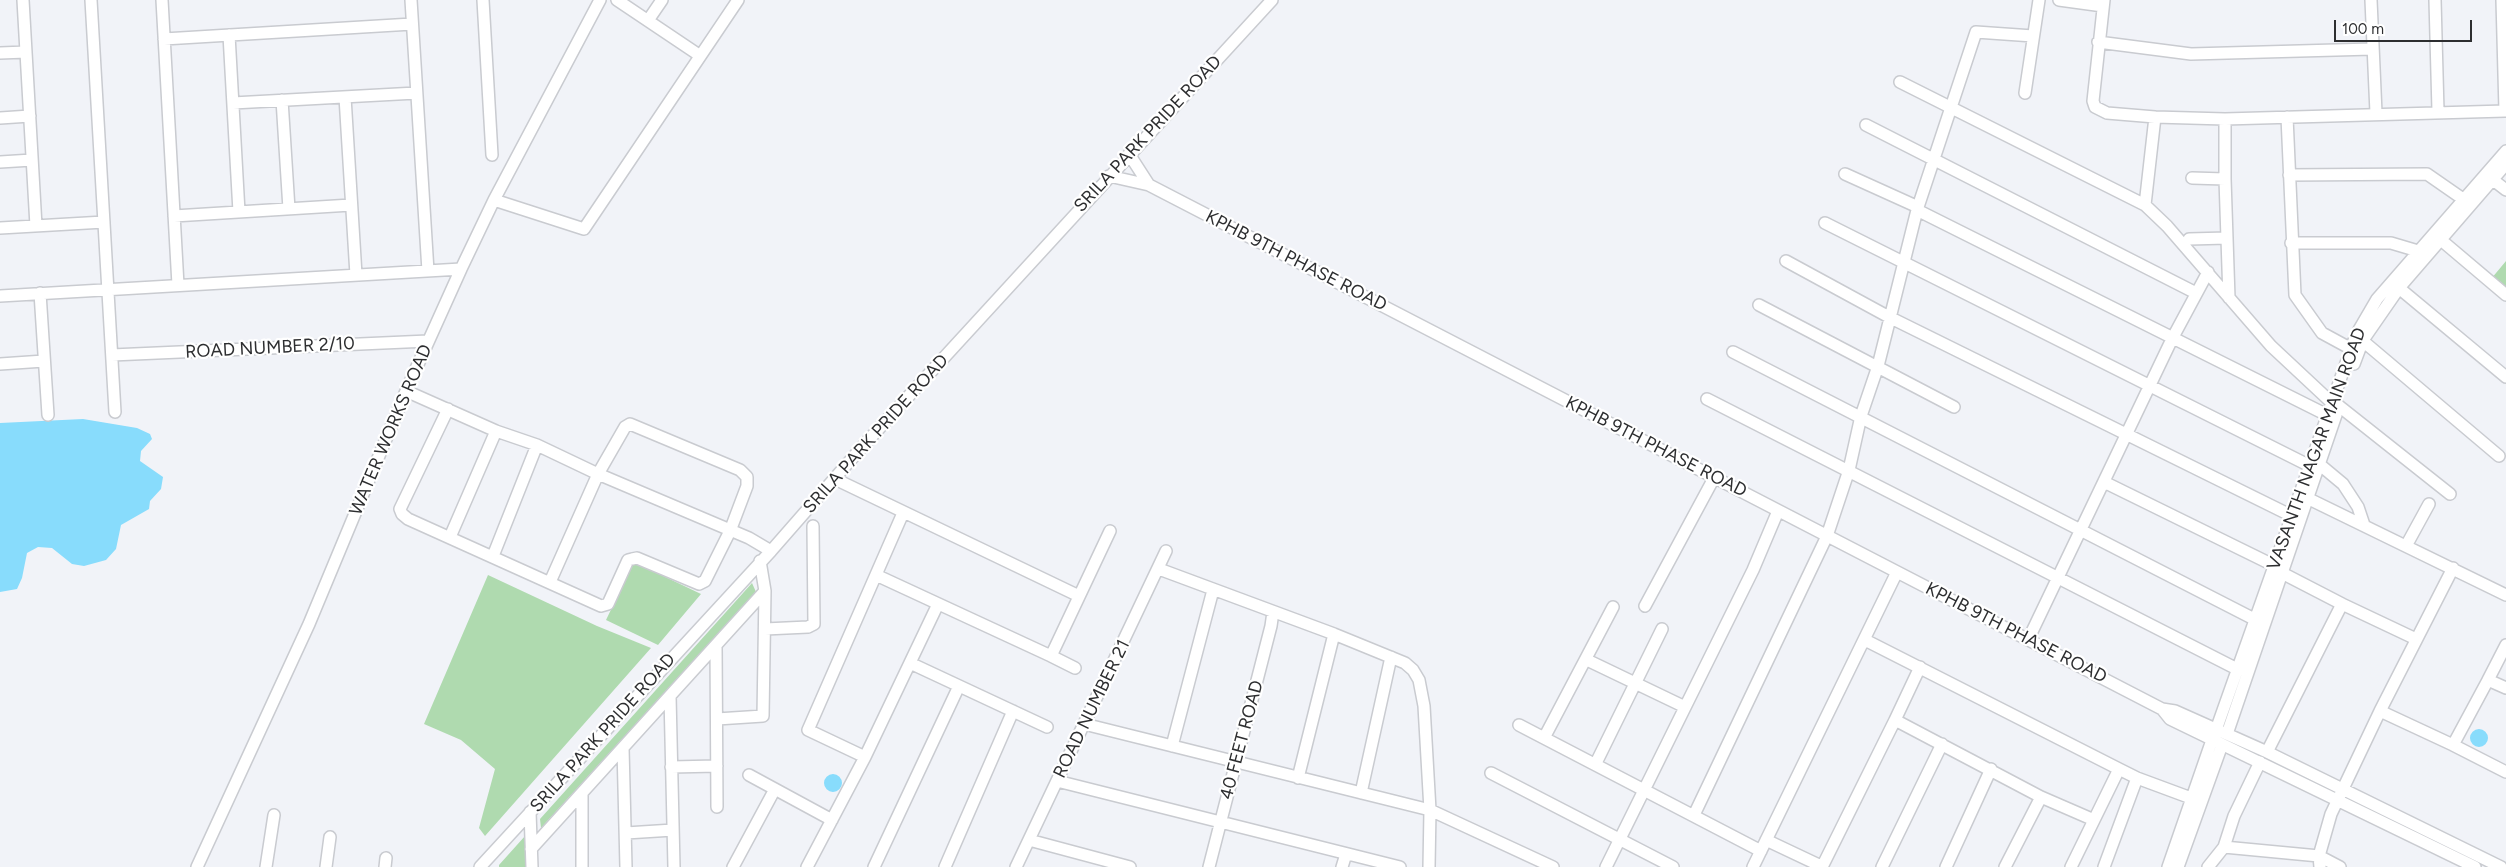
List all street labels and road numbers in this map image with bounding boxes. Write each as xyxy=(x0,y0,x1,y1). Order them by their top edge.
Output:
street label: SRILA PARK PRIDE ROAD xyxy=(1070,51,1226,217)
street label: KPHB 9TH PHASE ROAD xyxy=(1202,206,1390,316)
street label: VASANTH NAGAR MAIN ROAD xyxy=(2263,325,2371,573)
street label: ROAD NUMBER 2/10 xyxy=(185,333,355,363)
street label: WATER WORKS ROAD xyxy=(345,341,437,519)
street label: SRILA PARK PRIDE ROAD xyxy=(799,350,953,518)
street label: KPHB 9TH PHASE ROAD xyxy=(1562,392,1750,502)
street label: KPHB 9TH PHASE ROAD xyxy=(1922,578,2110,688)
street label: ROAD NUMBER 21 xyxy=(1049,636,1135,782)
street label: SRILA PARK PRIDE ROAD xyxy=(526,649,680,817)
street label: 40 FEET ROAD xyxy=(1216,678,1268,802)

